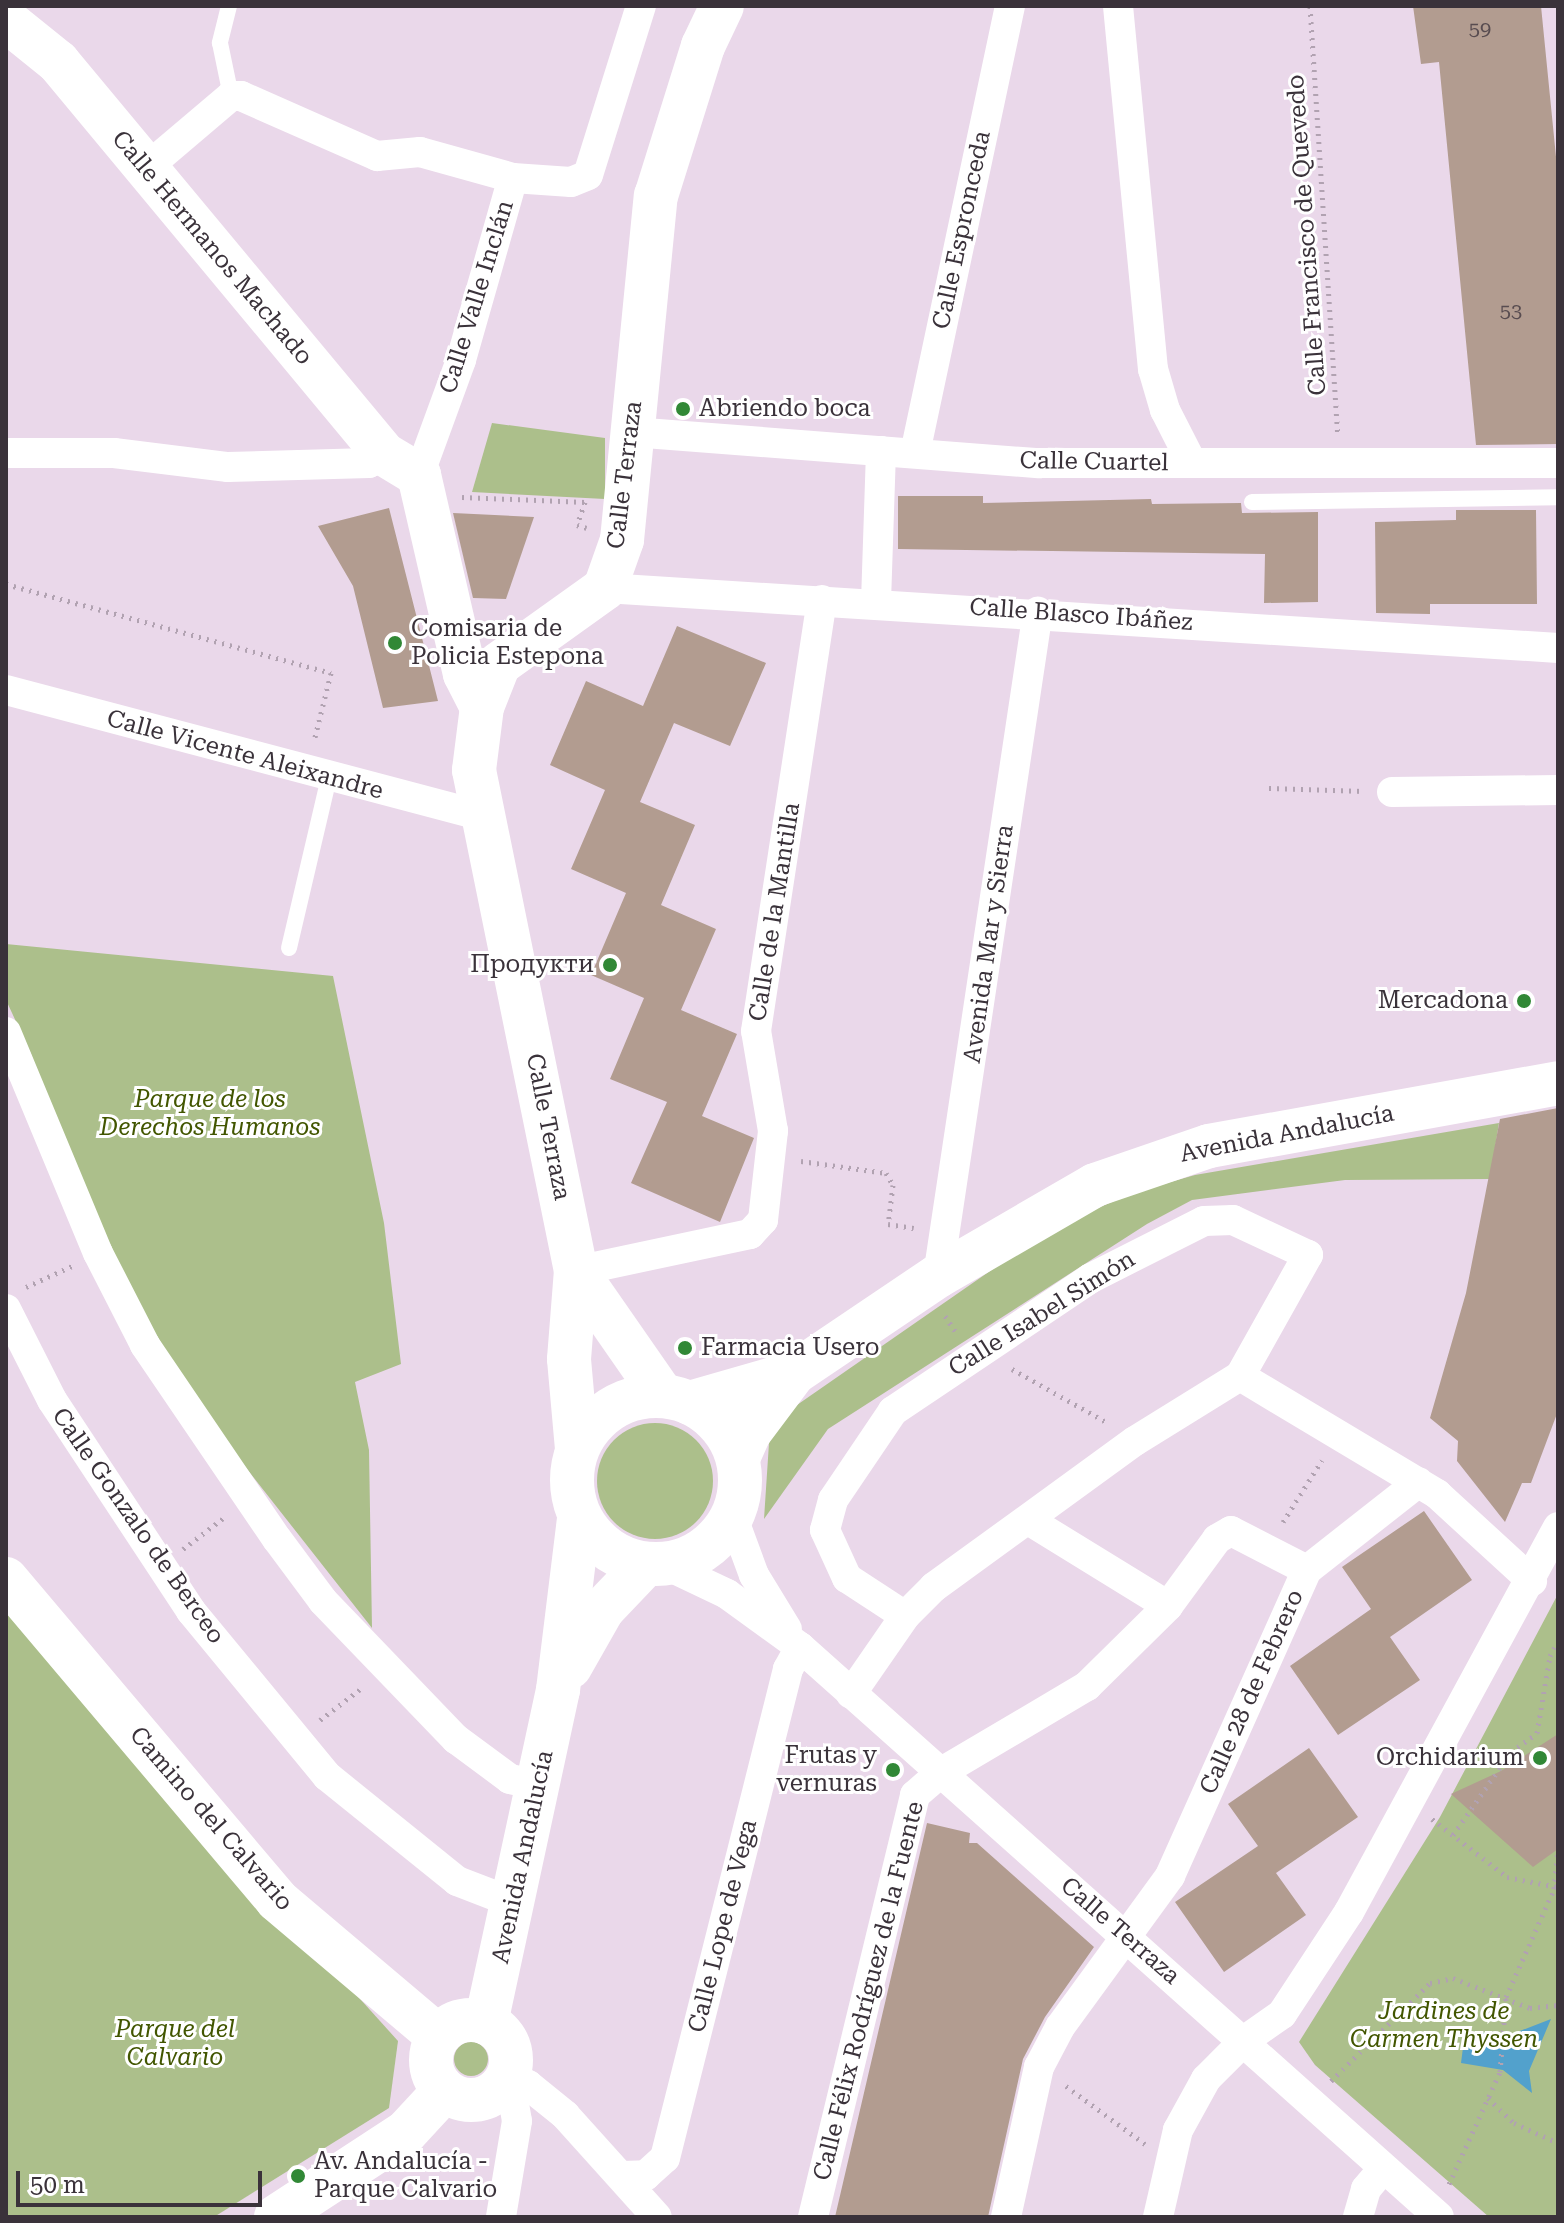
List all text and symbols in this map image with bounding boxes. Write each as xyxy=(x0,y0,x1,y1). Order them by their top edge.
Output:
house number: 59 xyxy=(1469,16,1491,40)
street label: Calle Francisco de Quevedo xyxy=(1281,74,1333,396)
street label: Calle Hermanos Machado xyxy=(106,125,318,371)
street label: Calle Espronceda xyxy=(927,128,997,332)
street label: Calle Valle Inclán xyxy=(434,197,520,397)
house number: 53 xyxy=(1500,298,1522,322)
place label: Abriendo boca xyxy=(699,395,871,423)
street label: Calle Terraza xyxy=(602,399,648,551)
marker: Abriendo boca xyxy=(674,400,692,418)
street label: Calle Cuartel xyxy=(1019,446,1169,478)
street label: Calle Blasco Ibáñez xyxy=(969,593,1193,637)
place label: Comisaria de Policia Estepona xyxy=(411,615,604,671)
marker: Comisaria de Policia Estepona xyxy=(386,634,404,652)
street label: Calle Vicente Aleixandre xyxy=(104,704,386,806)
street label: Calle de la Mantilla xyxy=(743,801,807,1023)
street label: Avenida Mar y Sierra xyxy=(958,823,1020,1065)
place label: Продукти xyxy=(470,951,594,979)
marker: Продукти xyxy=(601,956,619,974)
place label: Mercadona xyxy=(1378,987,1508,1015)
marker: Mercadona xyxy=(1515,992,1533,1010)
street label: Calle Terraza xyxy=(520,1051,576,1203)
park label: Parque de los Derechos Humanos xyxy=(100,1086,320,1142)
street label: Avenida Andalucía xyxy=(1178,1099,1396,1169)
street label: Calle Isabel Simón xyxy=(944,1245,1140,1383)
place label: Farmacia Usero xyxy=(701,1334,880,1362)
marker: Farmacia Usero xyxy=(676,1339,694,1357)
street label: Calle Gonzalo de Berceo xyxy=(46,1403,230,1649)
street label: Calle 28 de Febrero xyxy=(1194,1585,1310,1799)
street label: Camino del Calvario xyxy=(123,1721,299,1917)
place label: Frutas y vernuras xyxy=(776,1742,877,1798)
place label: Orchidarium xyxy=(1376,1744,1524,1772)
street label: Avenida Andalucía xyxy=(486,1748,560,1966)
marker: Orchidarium xyxy=(1531,1749,1549,1767)
marker: Frutas y vernuras xyxy=(884,1761,902,1779)
street label: Calle Félix Rodríguez de la Fuente xyxy=(808,1798,930,2184)
street label: Calle Lope de Vega xyxy=(683,1817,763,2035)
street label: Calle Terraza xyxy=(1054,1871,1186,1991)
park label: Jardines de Carmen Thyssen xyxy=(1350,1998,1538,2054)
park label: Parque del Calvario xyxy=(115,2016,235,2072)
place label: Av. Andalucía - Parque Calvario xyxy=(314,2148,497,2204)
scale bar xyxy=(20,2155,266,2205)
marker: Av. Andalucía - Parque Calvario xyxy=(289,2167,307,2185)
text: 50 m xyxy=(30,2171,85,2199)

